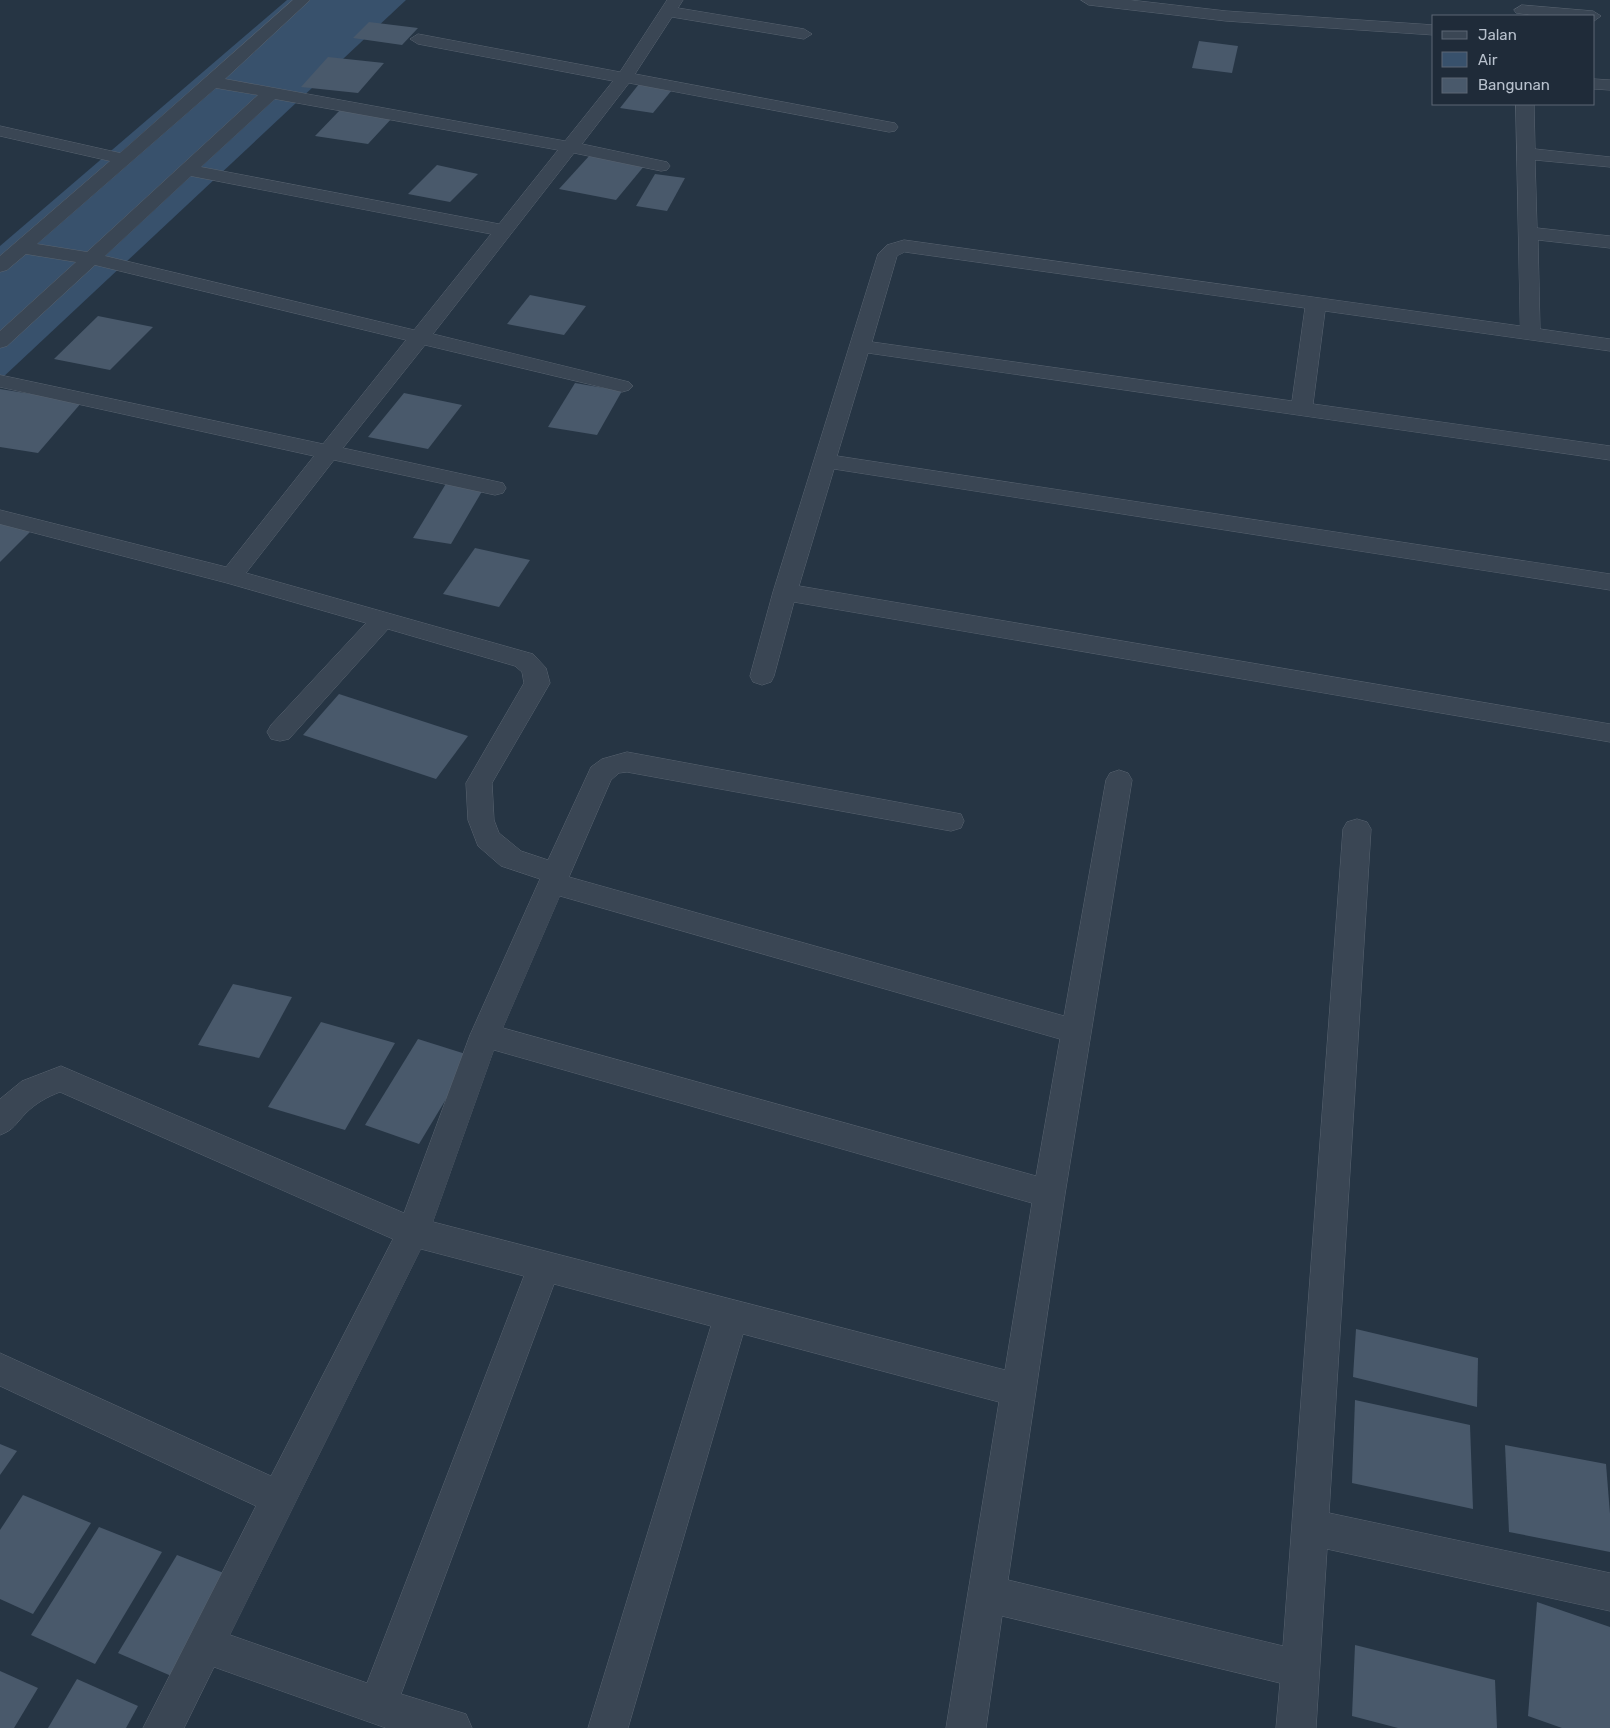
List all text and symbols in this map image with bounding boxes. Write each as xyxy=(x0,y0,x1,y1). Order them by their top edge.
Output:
legend xyxy=(1432,15,1595,105)
text: Jalan xyxy=(1478,26,1517,44)
text: Air xyxy=(1478,51,1498,69)
text: Bangunan xyxy=(1478,76,1550,94)

